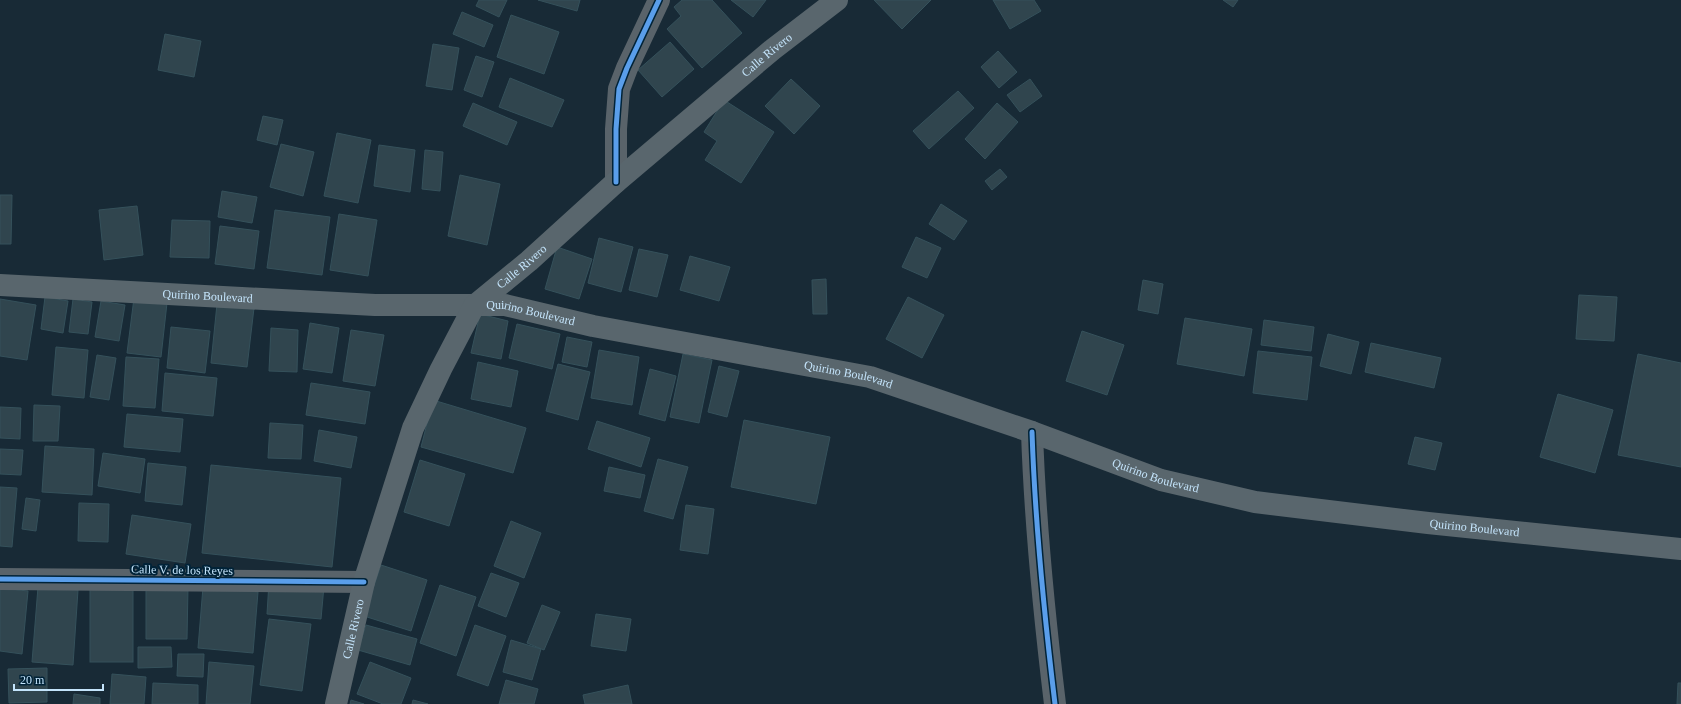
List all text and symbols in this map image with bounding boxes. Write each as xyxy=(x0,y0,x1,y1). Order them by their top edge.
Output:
street label: Calle Rivero xyxy=(739,30,795,80)
street label: Calle Rivero xyxy=(494,242,549,292)
street label: Quirino Boulevard xyxy=(162,287,253,305)
street label: Quirino Boulevard xyxy=(486,298,576,328)
street label: Quirino Boulevard xyxy=(803,358,895,391)
street label: Quirino Boulevard xyxy=(1110,455,1200,496)
street label: Quirino Boulevard xyxy=(1429,516,1520,539)
street label: Calle V. de los Reyes xyxy=(131,562,233,578)
street label: Calle Rivero xyxy=(340,598,367,660)
scale bar xyxy=(14,666,103,692)
text: 20 m xyxy=(20,673,45,687)

